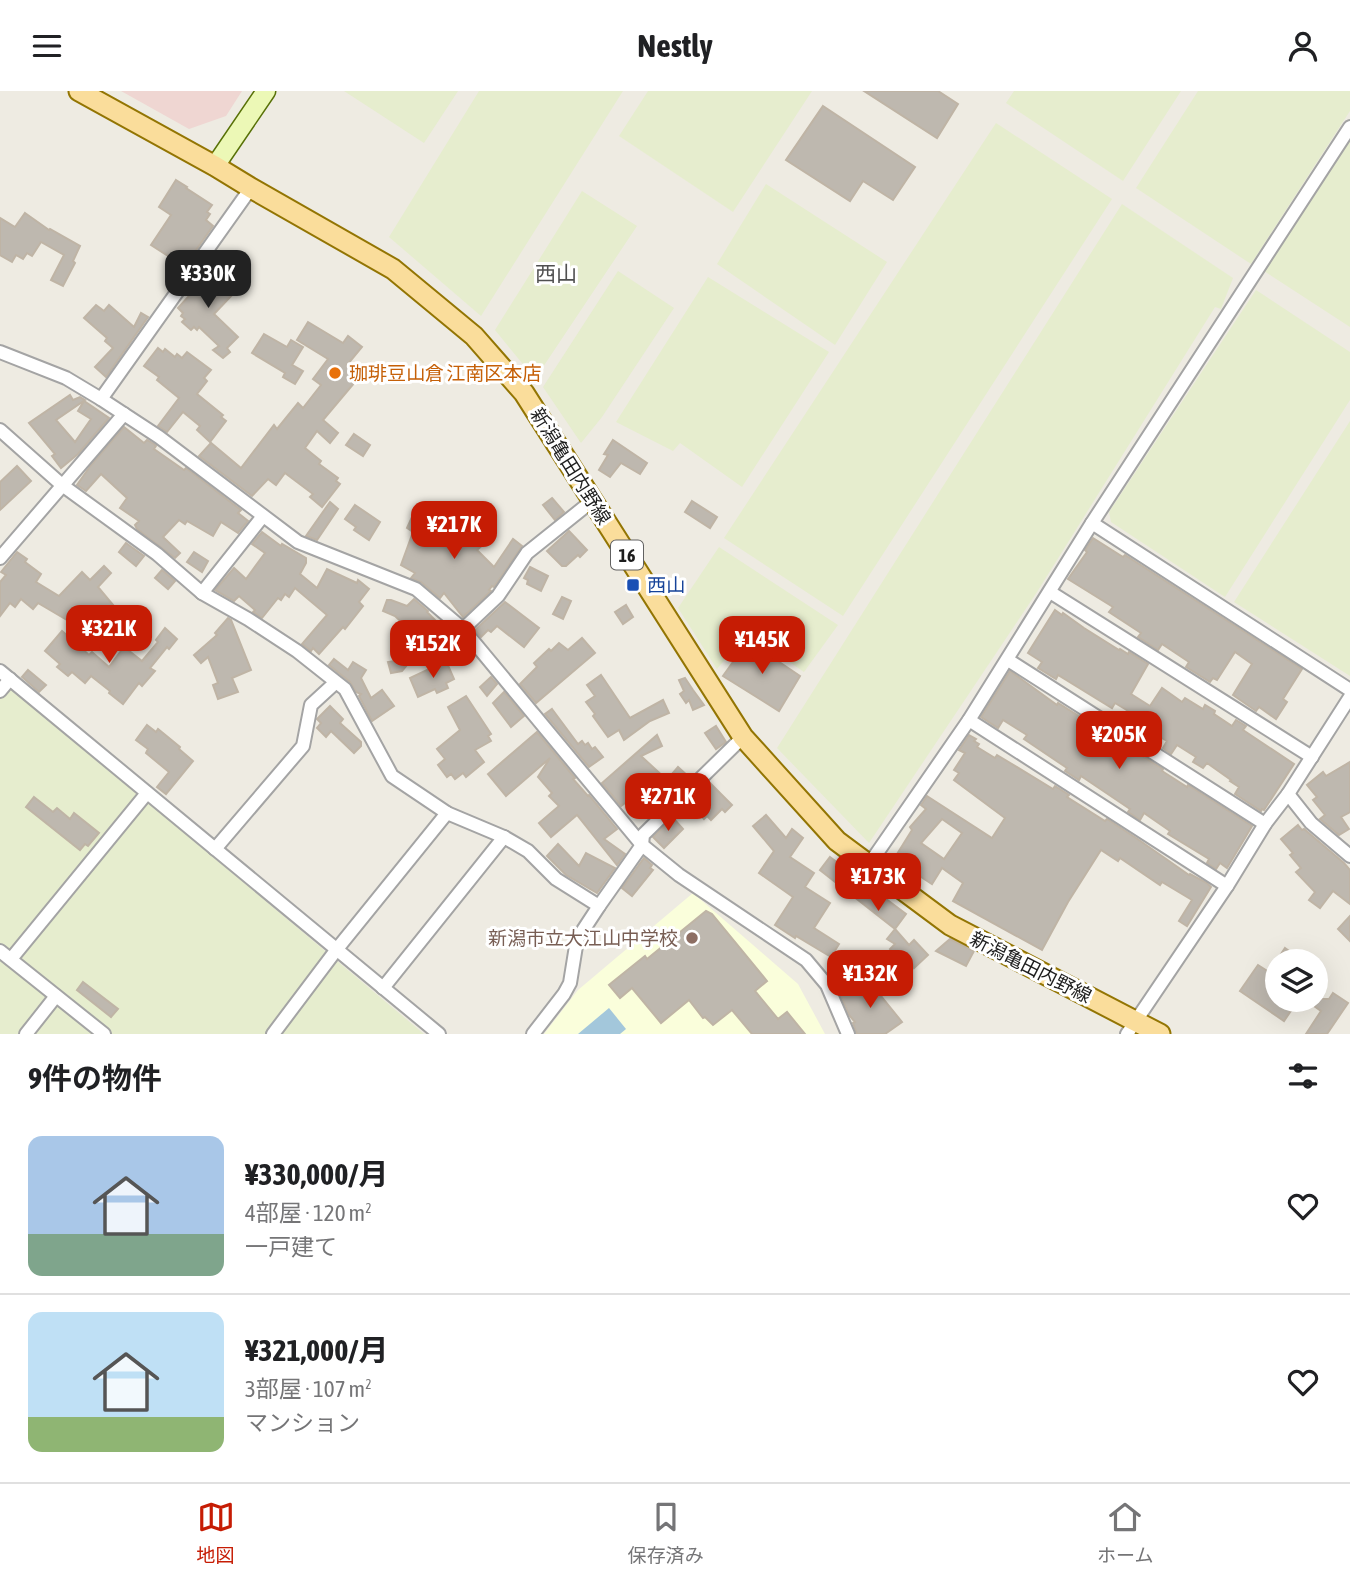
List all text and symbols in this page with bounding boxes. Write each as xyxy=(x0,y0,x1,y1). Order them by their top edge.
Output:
icon: menu xyxy=(28,27,66,65)
text: Nestly xyxy=(637,27,713,64)
icon: person xyxy=(1284,27,1322,65)
pin: ¥330K xyxy=(159,251,257,310)
text: ¥330K xyxy=(181,260,235,286)
district label: 西山 xyxy=(535,261,577,285)
place label: 珈琲豆山倉 江南区本店 xyxy=(349,362,542,384)
marker: 珈琲豆山倉 江南区本店 xyxy=(327,365,343,381)
street label: 新潟亀田内野線 xyxy=(526,404,616,528)
pin: ¥217K xyxy=(405,501,503,561)
text: ¥217K xyxy=(427,511,481,537)
road number: 16 xyxy=(611,541,643,569)
place label: 西山 xyxy=(647,574,685,596)
marker: 西山 xyxy=(625,577,641,593)
pin: ¥321K xyxy=(60,605,158,665)
text: ¥321K xyxy=(82,615,136,641)
pin: ¥145K xyxy=(713,617,811,676)
pin: ¥152K xyxy=(384,621,482,680)
text: ¥145K xyxy=(735,626,789,652)
text: ¥152K xyxy=(406,630,460,656)
pin: ¥205K xyxy=(1070,711,1168,771)
text: ¥205K xyxy=(1092,721,1146,747)
pin: ¥271K xyxy=(619,773,717,833)
text: ¥271K xyxy=(641,783,695,809)
pin: ¥173K xyxy=(829,853,927,913)
text: ¥173K xyxy=(851,863,905,889)
place label: 新潟市立大江山中学校 xyxy=(488,927,678,949)
street label: 新潟亀田内野線 xyxy=(967,927,1095,1007)
marker: 新潟市立大江山中学校 xyxy=(684,930,700,946)
map controls xyxy=(1265,949,1328,1012)
button: layers xyxy=(1265,949,1328,1012)
pin: ¥132K xyxy=(821,951,919,1010)
text: ¥132K xyxy=(843,960,897,986)
icon: filters xyxy=(1284,1057,1322,1095)
text: 9件の物件 xyxy=(28,1061,162,1095)
text: ¥330,000/月 xyxy=(245,1157,388,1191)
icon: home xyxy=(84,1164,168,1248)
icon: heart xyxy=(1284,1187,1322,1225)
text: 4部屋 · 120 m² xyxy=(245,1200,372,1226)
text: 一戸建て xyxy=(245,1234,337,1260)
text: ¥321,000/月 xyxy=(245,1333,388,1367)
icon: home xyxy=(84,1340,168,1424)
icon: heart xyxy=(1284,1363,1322,1401)
text: 3部屋 · 107 m² xyxy=(245,1376,372,1402)
text: マンション xyxy=(245,1410,360,1436)
tab: 地図 xyxy=(197,1498,235,1567)
tab: 保存済み xyxy=(628,1498,704,1567)
tab: ホーム xyxy=(1097,1498,1153,1567)

